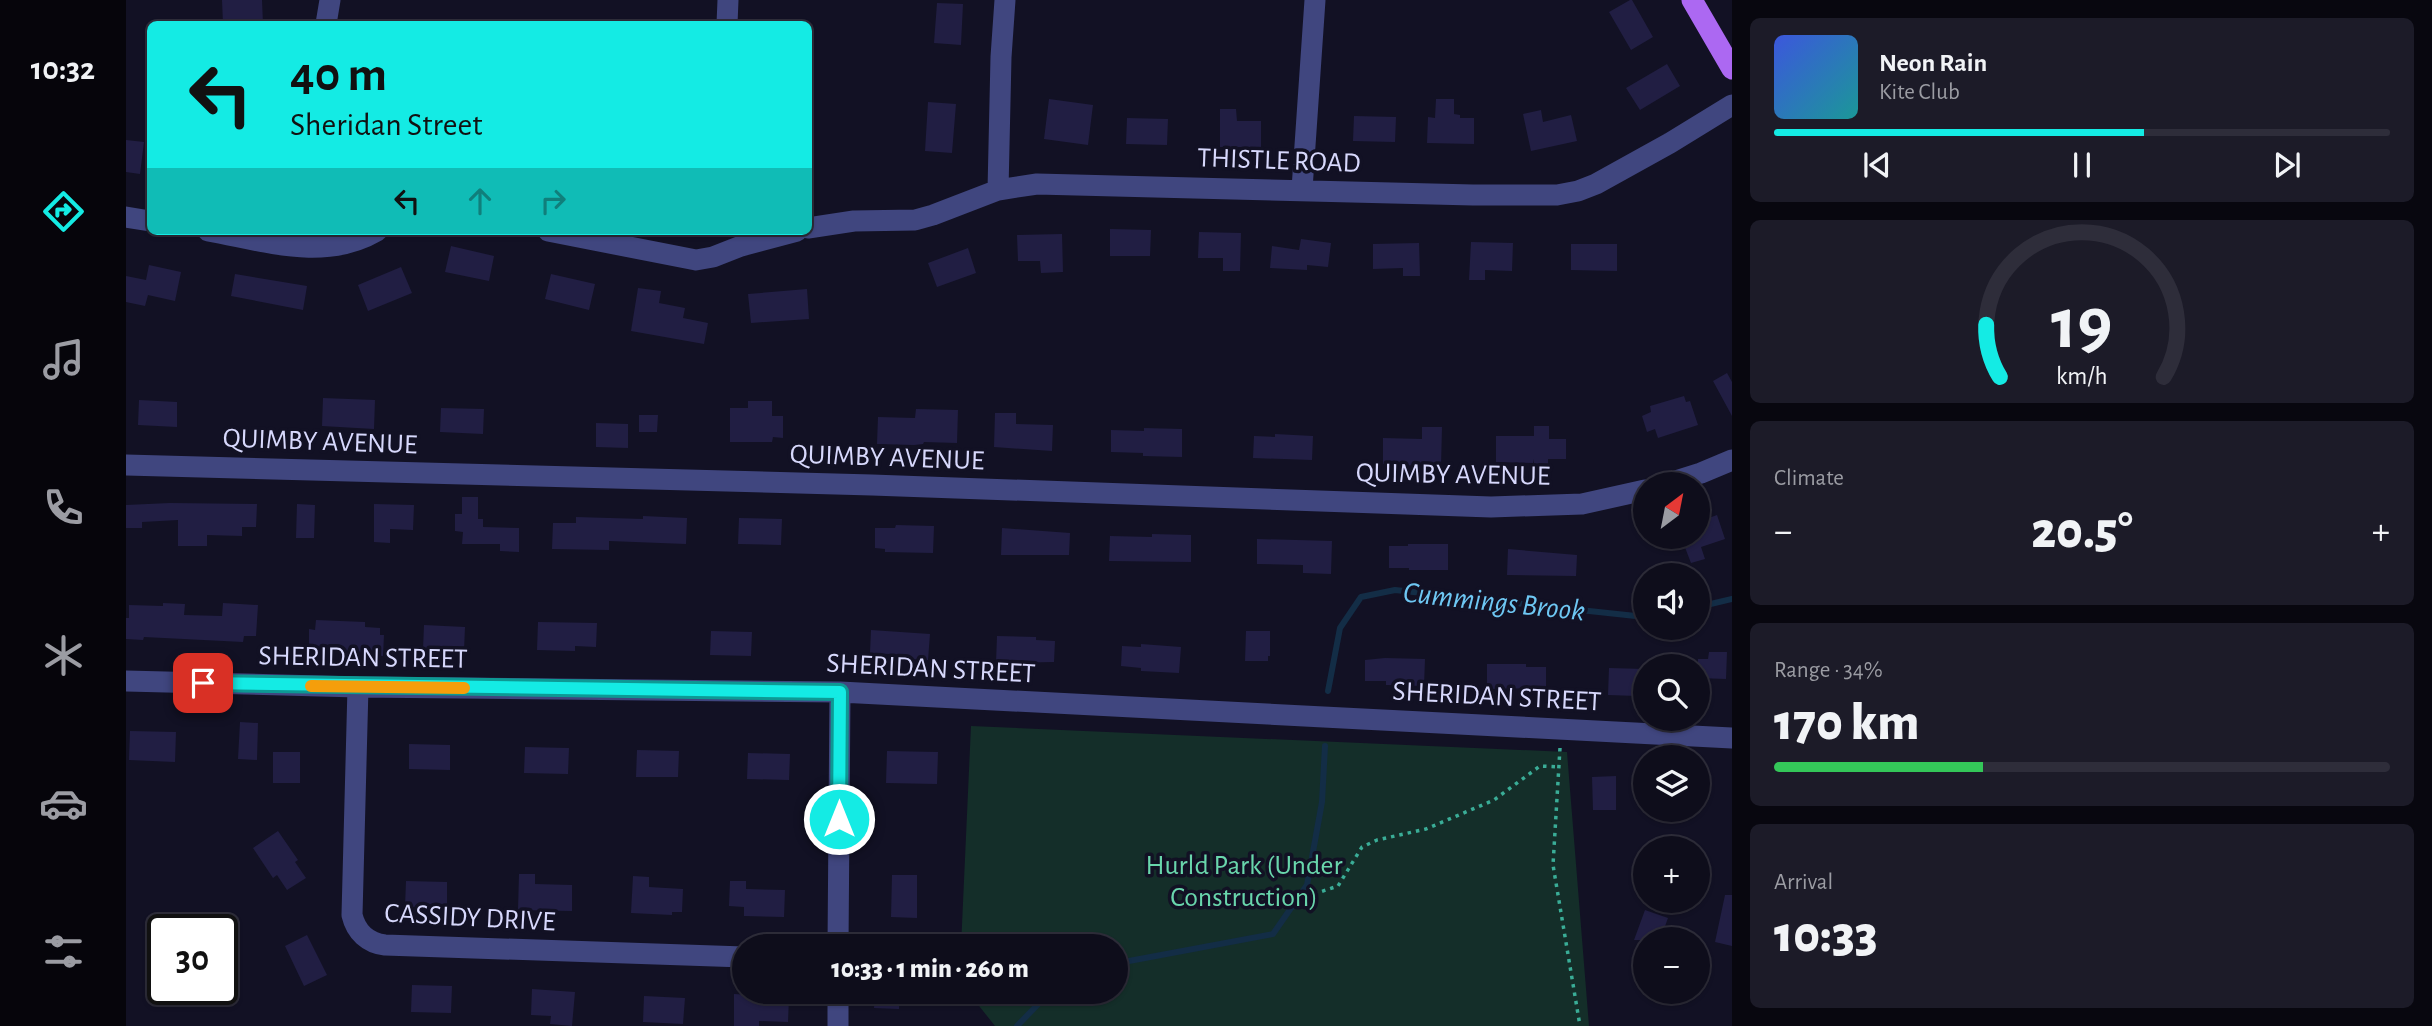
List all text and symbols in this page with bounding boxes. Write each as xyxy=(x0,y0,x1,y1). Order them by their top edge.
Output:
icon: left xyxy=(175,49,266,140)
text: Neon Rain xyxy=(1879,50,1987,76)
text: 40 m xyxy=(290,51,387,100)
text: 10:32 xyxy=(31,53,95,85)
text: Kite Club xyxy=(1879,81,1960,104)
text: Sheridan Street xyxy=(290,109,482,141)
street label: THISTLE ROAD xyxy=(1197,144,1361,178)
icon: previous xyxy=(1858,146,1896,184)
icon: pause xyxy=(2063,146,2101,184)
icon: next xyxy=(2268,146,2306,184)
icon: left xyxy=(388,182,426,220)
icon: ahead xyxy=(461,182,499,220)
icon: right xyxy=(534,182,572,220)
icon: directions xyxy=(39,187,88,236)
text: 19 xyxy=(2051,290,2113,363)
icon: music xyxy=(39,335,88,384)
text: km/h xyxy=(2056,364,2108,389)
street label: QUIMBY AVENUE xyxy=(222,425,418,459)
street label: QUIMBY AVENUE xyxy=(789,441,985,475)
street label: QUIMBY AVENUE xyxy=(1356,459,1550,491)
text: Climate xyxy=(1774,467,1844,490)
north arrow xyxy=(1633,472,1710,550)
map controls xyxy=(1633,472,1710,1004)
icon: phone xyxy=(39,483,88,532)
text: 20.5° xyxy=(2031,505,2133,557)
text: − xyxy=(1774,513,1792,551)
text: + xyxy=(2372,513,2390,551)
button: sound xyxy=(1633,563,1710,640)
water label: Cummings Brook xyxy=(1402,578,1587,626)
icon: climate xyxy=(39,631,88,680)
street label: SHERIDAN STREET xyxy=(258,642,468,674)
street label: SHERIDAN STREET xyxy=(826,650,1037,688)
pin xyxy=(173,653,233,713)
button: search xyxy=(1633,654,1710,731)
text: Range · 34% xyxy=(1774,659,1883,682)
icon: arrive xyxy=(184,664,222,702)
street label: SHERIDAN STREET xyxy=(1392,678,1603,716)
text: 170 km xyxy=(1774,697,1919,749)
button: layers xyxy=(1633,745,1710,822)
icon: car xyxy=(39,779,88,828)
position arrow xyxy=(802,782,876,856)
button: + xyxy=(1633,836,1710,913)
park label: Hurld Park (Under Construction) xyxy=(1146,852,1342,912)
text: Arrival xyxy=(1774,871,1833,894)
street label: CASSIDY DRIVE xyxy=(384,900,556,936)
text: 10:33 xyxy=(1774,909,1878,961)
speed limit sign: 30 xyxy=(147,914,238,1005)
icon: filters xyxy=(39,927,88,976)
button: − xyxy=(1633,927,1710,1004)
text: 10:33 · 1 min · 260 m xyxy=(831,956,1029,982)

